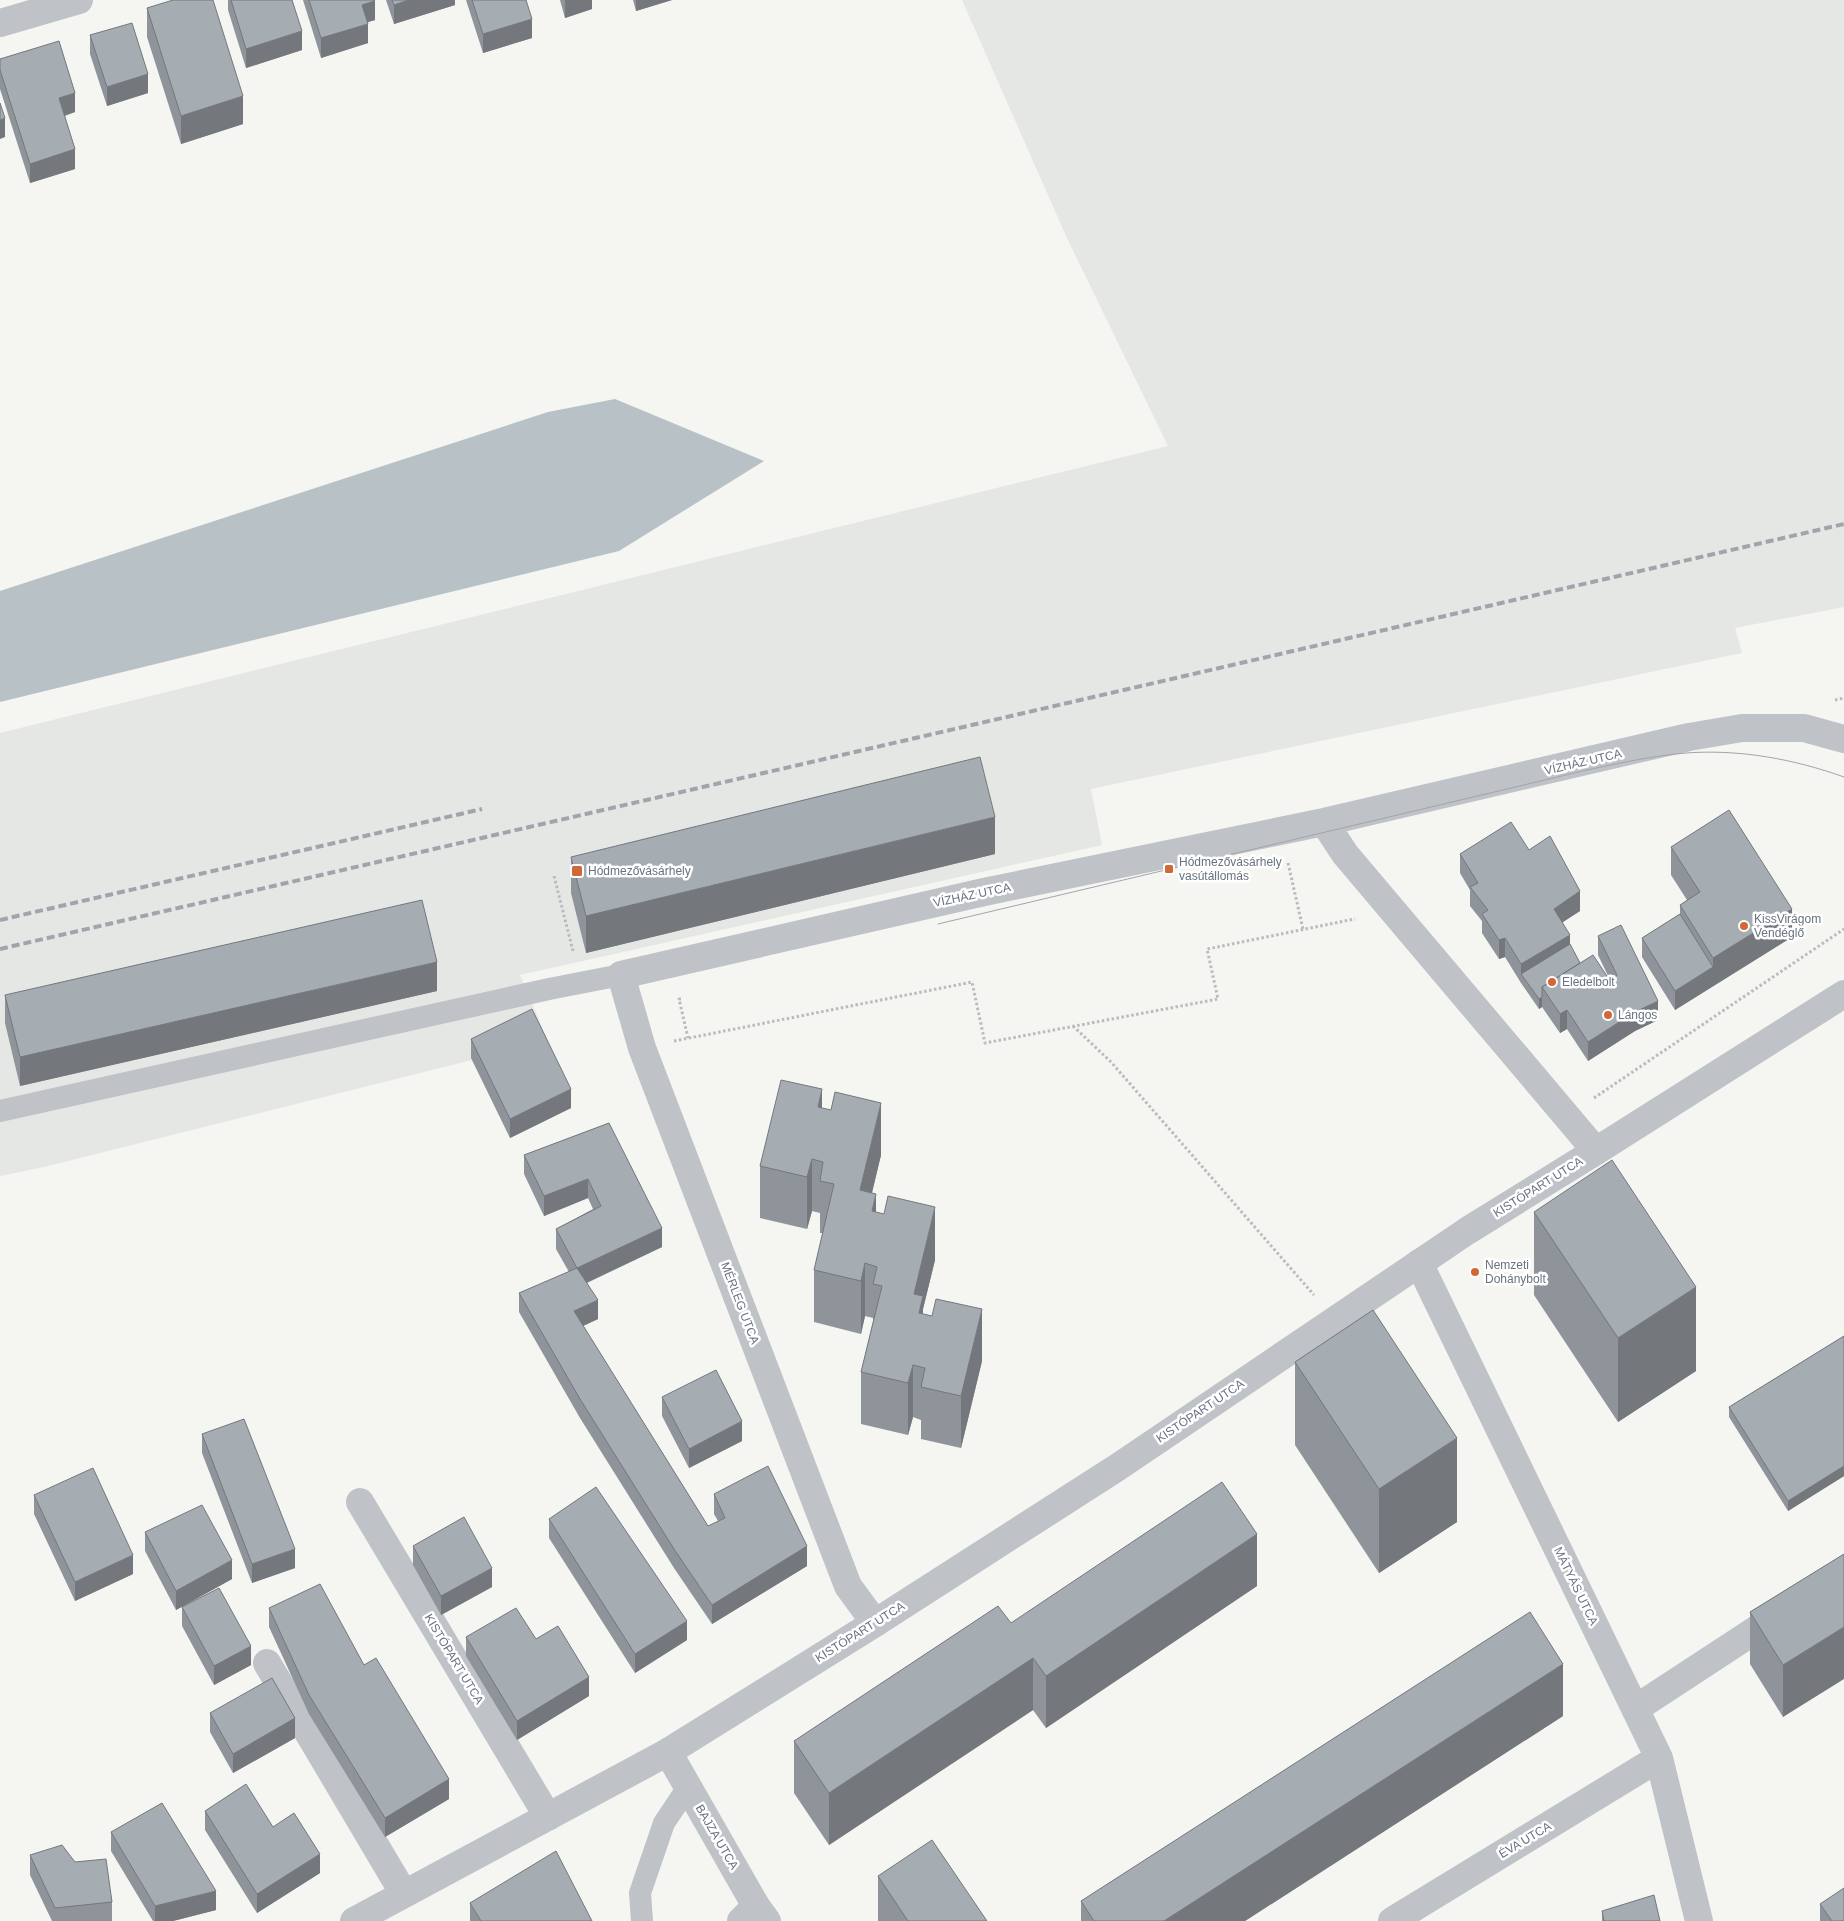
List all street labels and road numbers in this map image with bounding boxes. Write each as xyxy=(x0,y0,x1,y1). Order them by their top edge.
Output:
street label: VÍZHÁZ UTCA xyxy=(1543,745,1623,778)
street label: VÍZHÁZ UTCA xyxy=(932,879,1012,910)
street label: KISTÓPART UTCA xyxy=(1490,1153,1585,1220)
street label: MÉRLEG UTCA xyxy=(718,1260,763,1346)
street label: KISTÓPART UTCA xyxy=(1153,1376,1246,1446)
street label: MÁTYÁS UTCA xyxy=(1551,1544,1602,1627)
street label: KISTÓPART UTCA xyxy=(812,1598,907,1665)
street label: KISTÓPART UTCA xyxy=(422,1611,487,1707)
street label: BAJZA UTCA xyxy=(693,1802,741,1872)
street label: ÉVA UTCA xyxy=(1496,1818,1554,1861)

